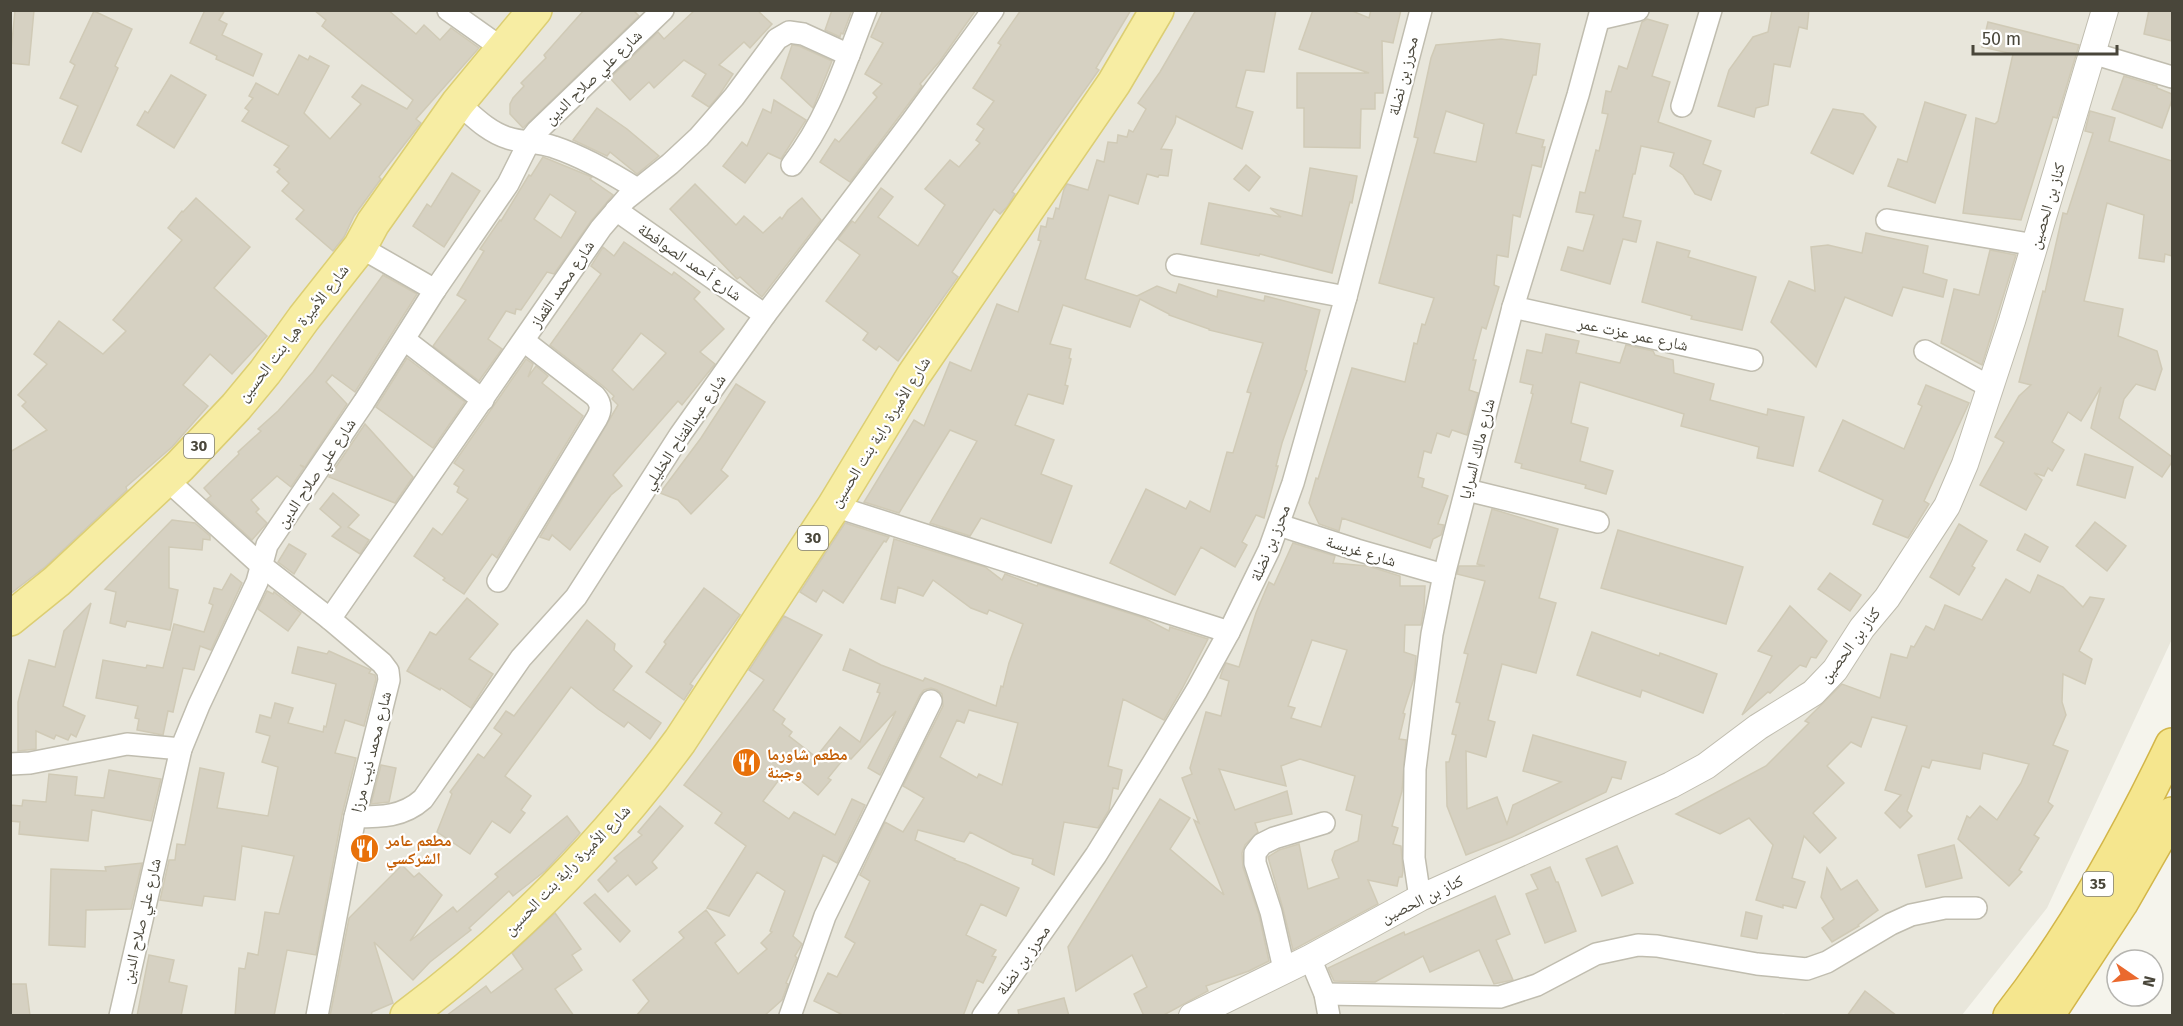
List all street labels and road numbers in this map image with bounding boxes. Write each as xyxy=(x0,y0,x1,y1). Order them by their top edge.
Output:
street label: شارع علي صلاح الدين xyxy=(540,26,648,131)
street label: محرز بن نضلة xyxy=(1384,34,1423,118)
street label: كناز بن الحصين xyxy=(2025,160,2070,252)
street label: شارع أحمد الصوافطة xyxy=(634,219,745,306)
street label: شارع محمد القماز xyxy=(525,237,599,333)
street label: شارع الأميرة هيا بنت الحسين xyxy=(233,260,353,406)
street label: شارع عمر عزت عمر xyxy=(1575,313,1690,356)
street label: شارع الأميرة راية بنت الحسين xyxy=(826,353,935,511)
street label: شارع عبدالفتاح الخليلي xyxy=(638,371,732,495)
street label: شارع مالك السرايا xyxy=(1455,397,1500,502)
street label: شارع علي صلاح الدين xyxy=(272,415,362,533)
road number: 30 xyxy=(184,434,214,458)
street label: محرز بن نضلة xyxy=(1246,502,1295,584)
road number: 30 xyxy=(798,526,828,550)
street label: شارع غريسة xyxy=(1323,531,1398,572)
street label: كناز بن الحصين xyxy=(1816,603,1885,687)
street label: شارع محمد ذيب مرزا xyxy=(347,689,396,815)
street label: شارع الأميرة راية بنت الحسين xyxy=(500,801,635,940)
street label: شارع علي صلاح الدين xyxy=(117,856,168,986)
street label: كناز بن الحصين xyxy=(1378,871,1467,928)
road number: 35 xyxy=(2083,872,2113,896)
street label: محرز بن نضلة xyxy=(992,921,1055,999)

